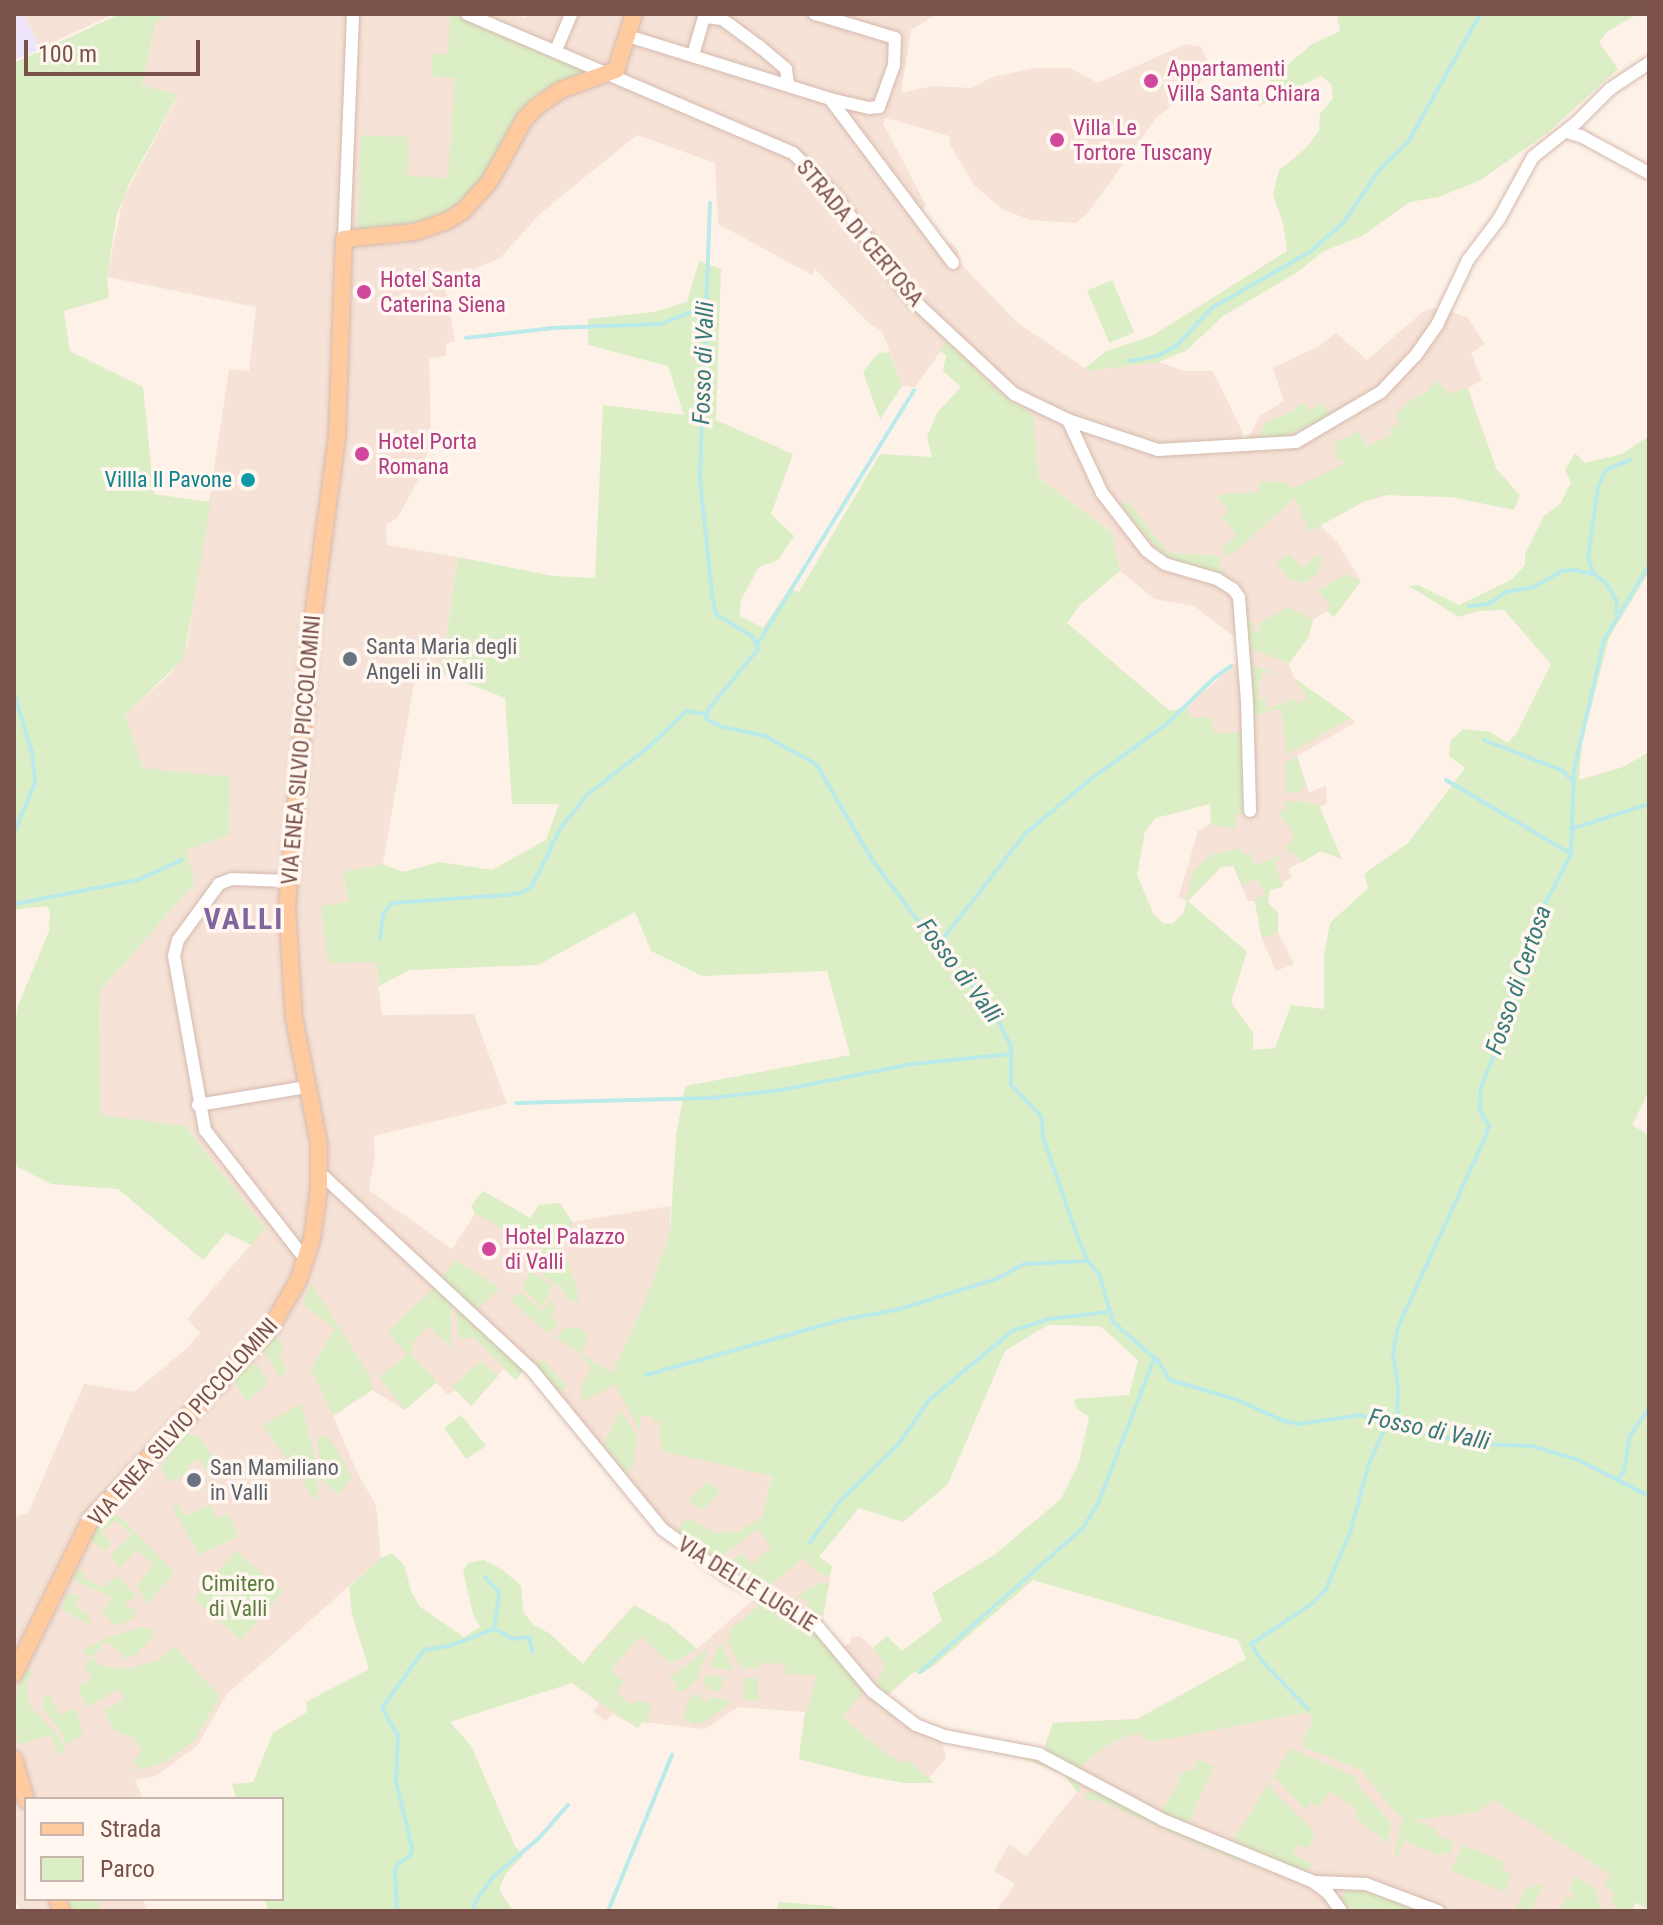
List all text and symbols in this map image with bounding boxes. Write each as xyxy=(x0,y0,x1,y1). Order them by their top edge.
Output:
scale bar xyxy=(28,24,204,74)
text: 100 m xyxy=(38,40,97,68)
place label: Appartamenti Villa Santa Chiara xyxy=(1167,55,1320,106)
marker: Appartamenti Villa Santa Chiara xyxy=(1142,72,1160,90)
place label: Villa Le Tortore Tuscany xyxy=(1073,114,1212,166)
marker: Villa Le Tortore Tuscany xyxy=(1048,131,1066,149)
street label: STRADA DI CERTOSA xyxy=(791,154,929,312)
place label: Hotel Santa Caterina Siena xyxy=(380,266,506,318)
marker: Hotel Santa Caterina Siena xyxy=(355,283,373,301)
water label: Fosso di Valli xyxy=(687,301,721,425)
place label: Hotel Porta Romana xyxy=(378,428,477,480)
marker: Hotel Porta Romana xyxy=(353,445,371,463)
place label: Villla Il Pavone xyxy=(105,467,232,493)
marker: Villla Il Pavone xyxy=(239,471,257,489)
street label: VIA ENEA SILVIO PICCOLOMINI xyxy=(276,614,326,886)
place label: Santa Maria degli Angeli in Valli xyxy=(366,633,517,684)
marker: Santa Maria degli Angeli in Valli xyxy=(341,650,359,668)
district label: VALLI xyxy=(204,901,284,937)
water label: Fosso di Certosa xyxy=(1480,902,1558,1058)
water label: Fosso di Valli xyxy=(910,913,1008,1029)
place label: Hotel Palazzo di Valli xyxy=(505,1223,625,1274)
marker: Hotel Palazzo di Valli xyxy=(480,1240,498,1258)
street label: VIA ENEA SILVIO PICCOLOMINI xyxy=(83,1313,283,1531)
water label: Fosso di Valli xyxy=(1366,1403,1492,1457)
place label: San Mamiliano in Valli xyxy=(210,1454,339,1506)
marker: San Mamiliano in Valli xyxy=(185,1471,203,1489)
street label: VIA DELLE LUGLIE xyxy=(673,1531,821,1637)
park label: Cimitero di Valli xyxy=(201,1570,275,1622)
legend xyxy=(24,1797,284,1901)
text: Strada xyxy=(100,1815,161,1843)
text: Parco xyxy=(100,1855,155,1883)

